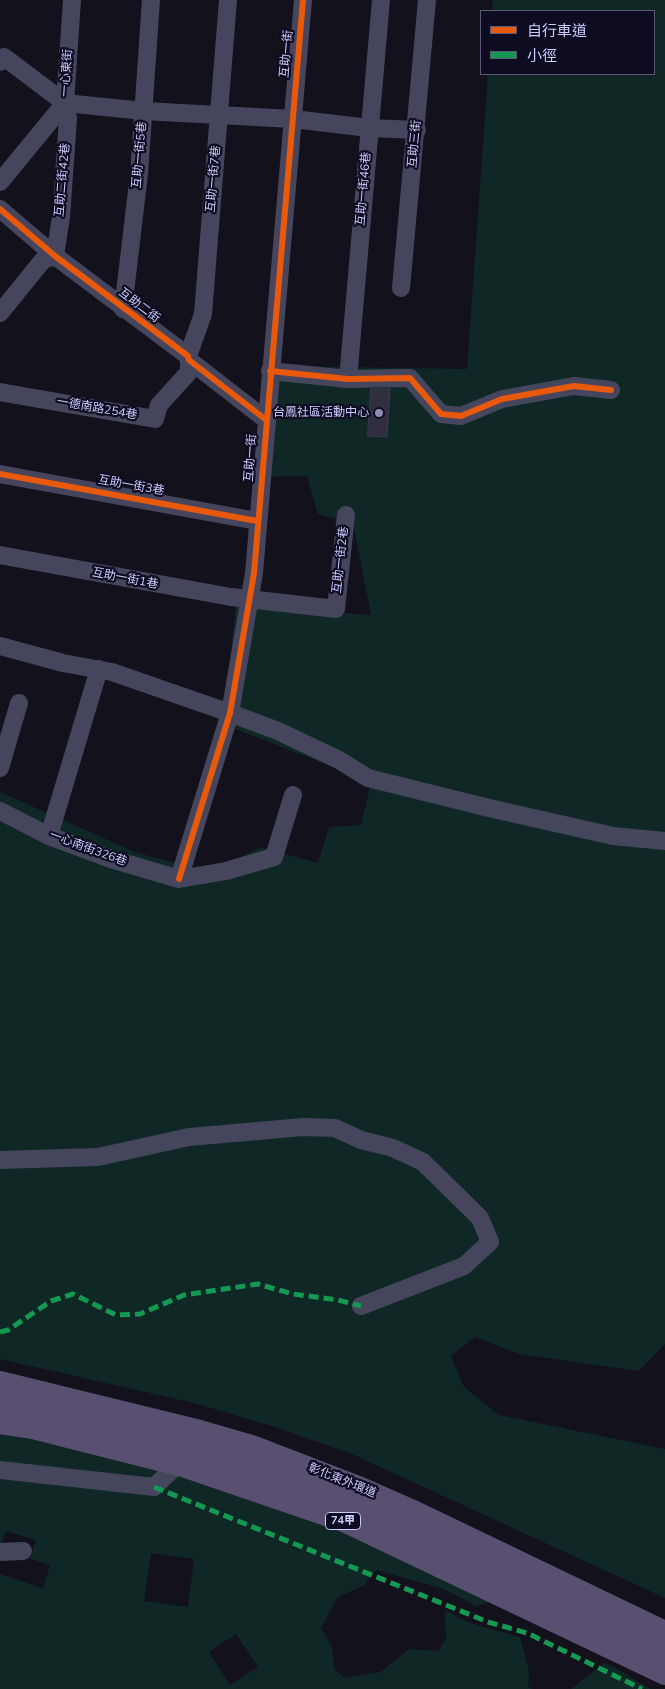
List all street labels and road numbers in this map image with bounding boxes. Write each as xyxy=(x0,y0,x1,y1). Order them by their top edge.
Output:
street label: 互助一街 xyxy=(278,29,296,79)
street label: 一心東街 xyxy=(58,49,76,97)
street label: 互助三街 xyxy=(406,119,424,169)
street label: 互助一街5巷 xyxy=(130,121,150,189)
street label: 互助二街42巷 xyxy=(53,142,73,218)
street label: 互助一街7巷 xyxy=(204,145,224,213)
street label: 互助一街46巷 xyxy=(354,151,374,227)
street label: 互助二街 xyxy=(115,286,163,326)
street label: 一德南路254巷 xyxy=(56,395,138,423)
street label: 互助一街 xyxy=(242,434,260,482)
street label: 互助一街3巷 xyxy=(97,473,165,499)
street label: 互助一街2巷 xyxy=(330,526,352,594)
street label: 互助一街1巷 xyxy=(91,566,159,592)
street label: 一心南街326巷 xyxy=(47,828,129,870)
street label: 彰化東外環道 xyxy=(306,1461,378,1501)
road number: 74甲 xyxy=(326,1512,360,1530)

